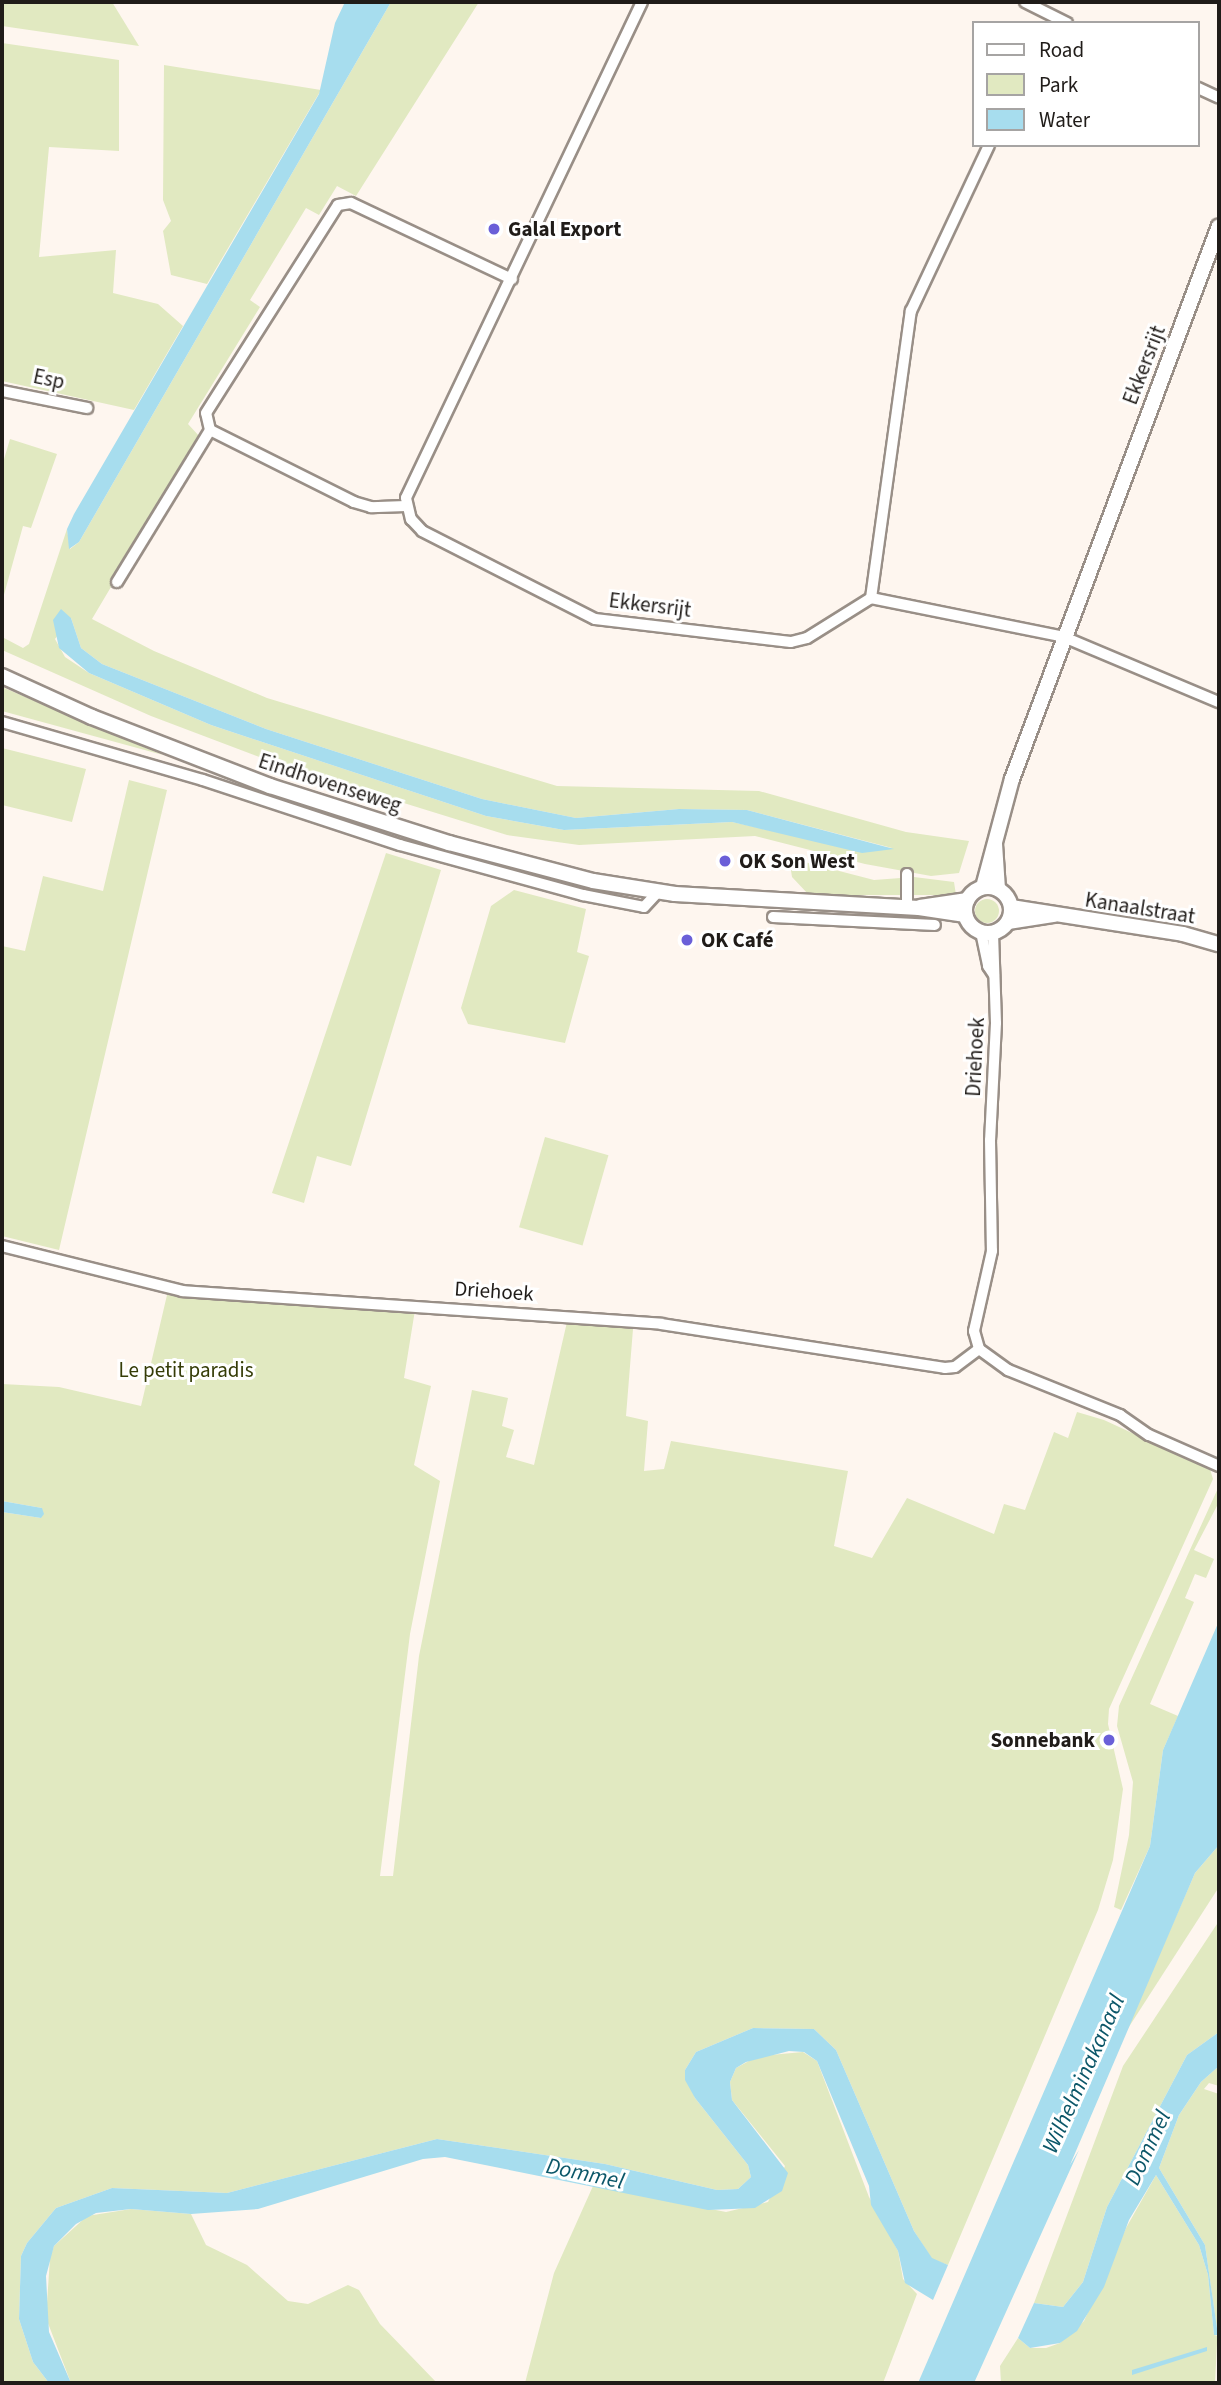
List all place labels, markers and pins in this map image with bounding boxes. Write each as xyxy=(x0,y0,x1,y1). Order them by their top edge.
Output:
place label: Galal Export xyxy=(508,216,621,242)
marker: Galal Export xyxy=(486,221,502,237)
place label: OK Son West xyxy=(739,848,855,874)
marker: OK Son West xyxy=(717,853,733,869)
place label: OK Café xyxy=(701,927,774,953)
marker: OK Café xyxy=(679,932,695,948)
place label: Sonnebank xyxy=(990,1727,1095,1753)
marker: Sonnebank xyxy=(1101,1732,1117,1748)

